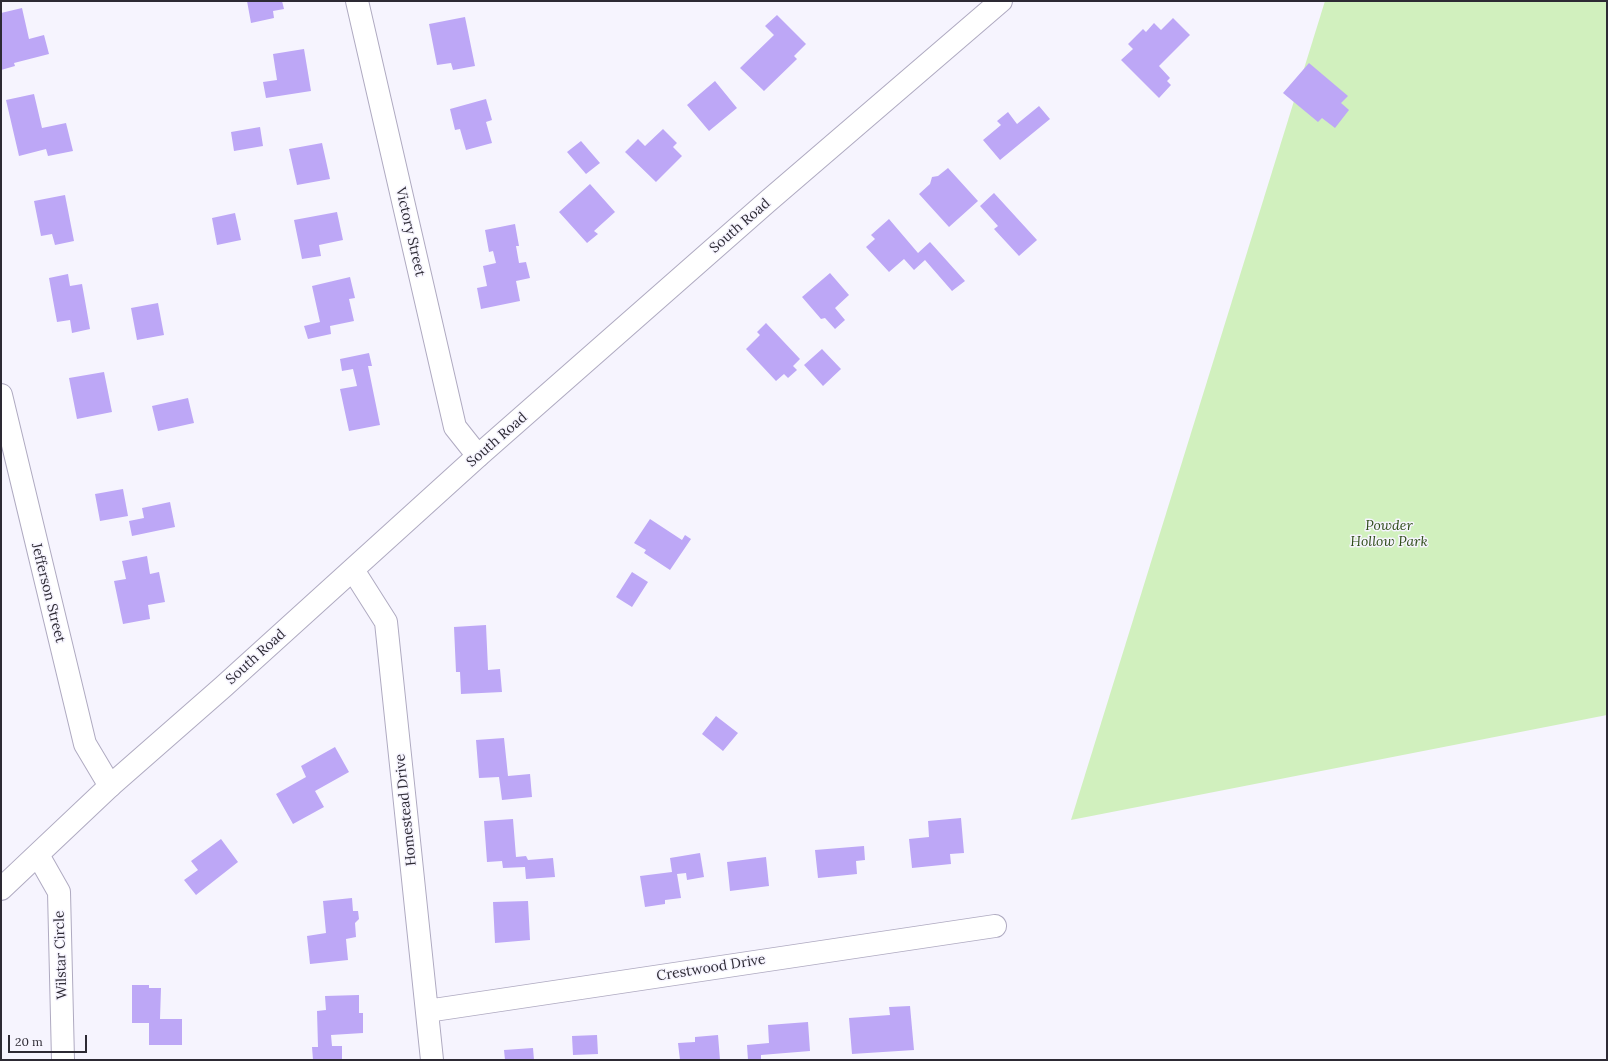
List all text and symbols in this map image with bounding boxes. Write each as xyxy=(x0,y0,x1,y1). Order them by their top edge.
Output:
street label: Victory Street xyxy=(392,186,428,278)
street label: South Road xyxy=(706,195,774,257)
street label: South Road xyxy=(463,409,531,471)
park label: Powder Hollow Park xyxy=(1350,518,1428,550)
street label: Jefferson Street xyxy=(27,541,69,645)
street label: South Road xyxy=(223,626,289,688)
street label: Homestead Drive xyxy=(392,753,420,867)
street label: Wilstar Circle xyxy=(51,910,71,1000)
street label: Crestwood Drive xyxy=(655,951,767,985)
scale bar xyxy=(10,1027,89,1053)
text: 20 m xyxy=(15,1034,43,1049)

